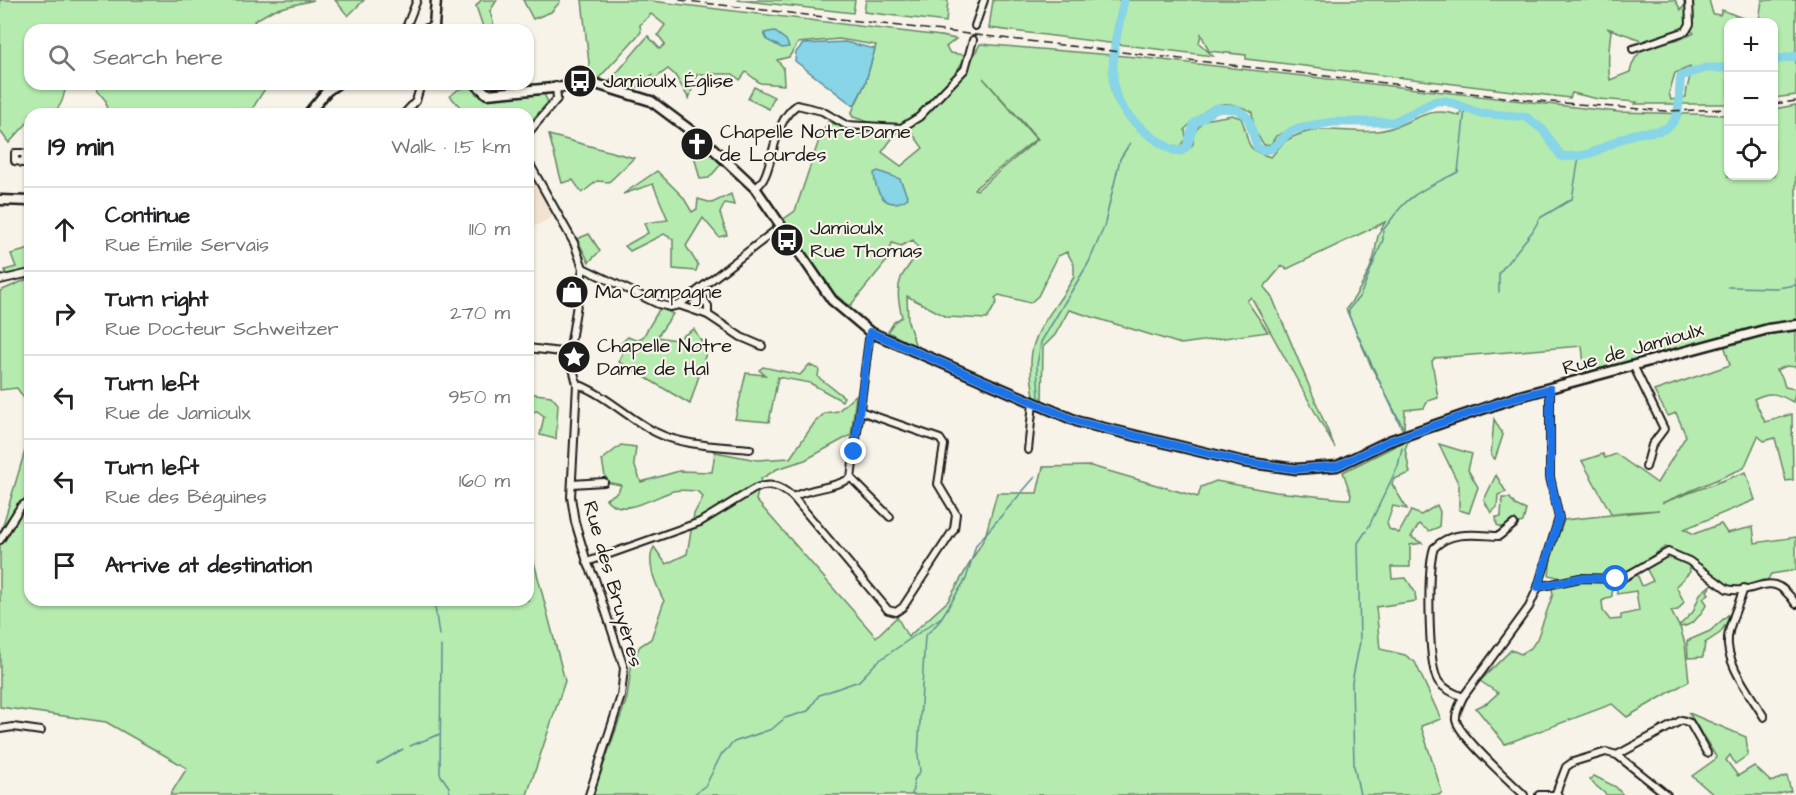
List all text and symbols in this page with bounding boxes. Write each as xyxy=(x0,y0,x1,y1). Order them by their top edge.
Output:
map controls xyxy=(1724,18,1778,180)
button: + xyxy=(1724,18,1778,72)
search box xyxy=(24,24,534,90)
icon: search xyxy=(45,41,78,74)
text: Search here xyxy=(93,42,223,73)
bus stop icon: Jamioulx Église xyxy=(562,63,598,99)
place label: Jamioulx Église xyxy=(603,67,734,96)
button: − xyxy=(1724,72,1778,126)
place label: Chapelle Notre-Dame de Lourdes xyxy=(720,118,911,169)
church icon: Chapelle Notre-Dame de Lourdes xyxy=(679,126,715,162)
button: locate xyxy=(1724,126,1778,180)
text: 19 min xyxy=(48,129,114,165)
text: Walk · 1.5 km xyxy=(391,133,510,161)
text: Continue xyxy=(105,200,190,231)
icon: ahead xyxy=(48,213,81,246)
place label: Jamioulx Rue Thomas xyxy=(810,214,923,265)
text: 110 m xyxy=(469,215,510,243)
bus stop icon: Jamioulx Rue Thomas xyxy=(769,222,805,258)
text: Rue Émile Servais xyxy=(105,231,269,259)
shop icon: Ma Campagne xyxy=(554,274,590,310)
place label: Ma Campagne xyxy=(595,278,722,307)
text: Turn right xyxy=(105,284,208,315)
icon: right xyxy=(48,297,81,330)
text: 270 m xyxy=(450,299,510,327)
text: Rue Docteur Schweitzer xyxy=(105,315,339,343)
street label: Rue de Jamioulx xyxy=(1559,315,1707,383)
place label: Chapelle Notre Dame de Hal xyxy=(597,332,732,383)
place icon: Chapelle Notre Dame de Hal xyxy=(556,339,592,375)
text: Turn left xyxy=(105,368,199,399)
icon: left xyxy=(48,381,81,414)
text: 950 m xyxy=(448,383,510,411)
text: Rue de Jamioulx xyxy=(105,399,251,427)
route end xyxy=(840,438,866,464)
text: Turn left xyxy=(105,452,199,483)
icon: left xyxy=(48,465,81,498)
text: 160 m xyxy=(459,467,510,495)
text: Rue des Béguines xyxy=(105,483,267,511)
street label: Rue des Bruyères xyxy=(575,498,650,671)
icon: arrive xyxy=(48,549,81,582)
text: Arrive at destination xyxy=(105,550,312,581)
route start xyxy=(1602,565,1628,591)

